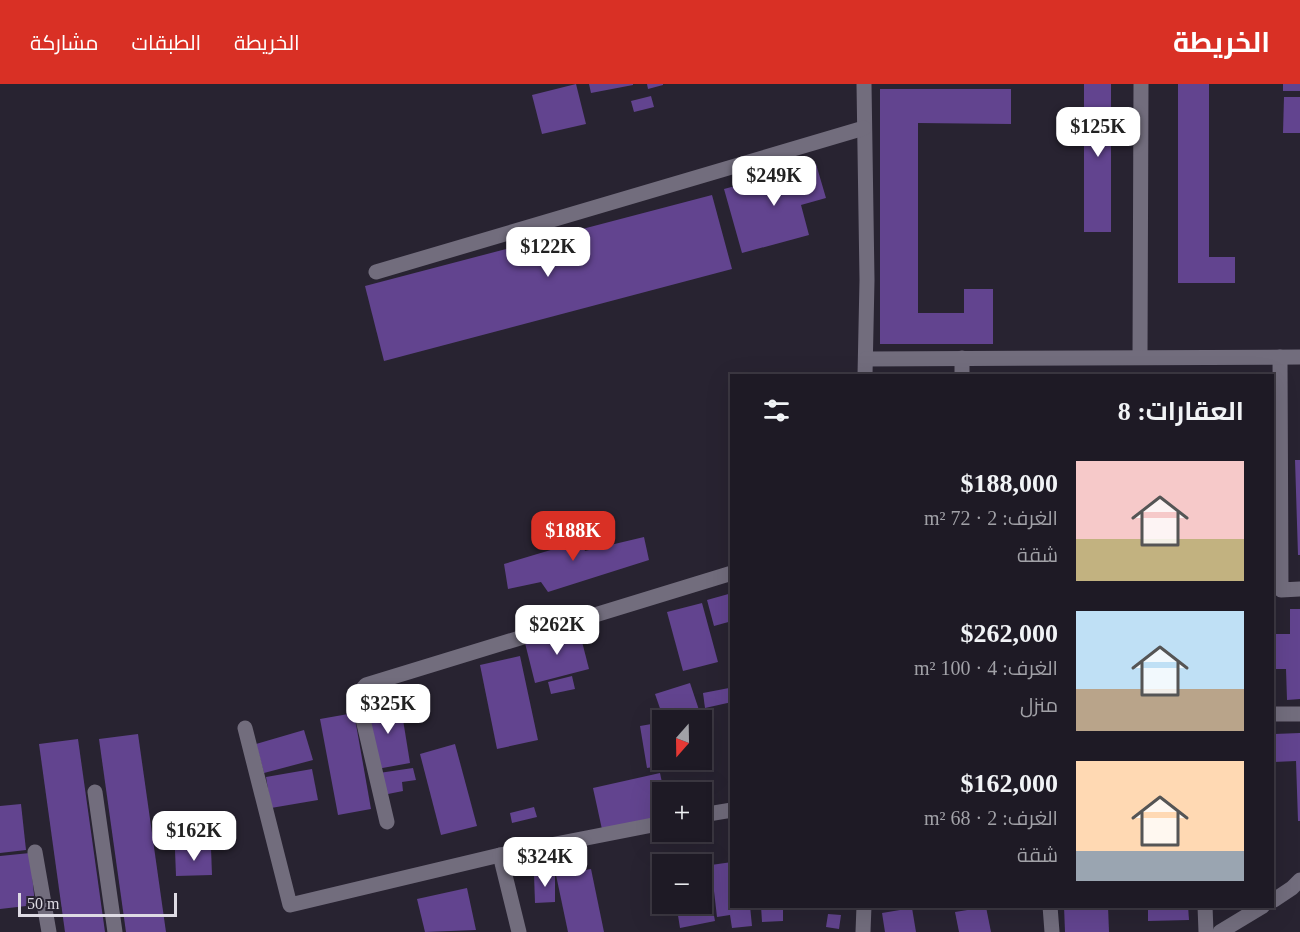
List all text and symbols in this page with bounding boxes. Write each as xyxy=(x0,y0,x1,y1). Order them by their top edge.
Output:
text: الخريطة xyxy=(1173,27,1270,58)
text: مشاركة xyxy=(30,31,99,55)
text: الطبقات xyxy=(132,31,201,55)
text: الخريطة xyxy=(234,31,300,55)
pin: $125K xyxy=(1056,107,1140,158)
text: $125K xyxy=(1070,115,1126,137)
pin: $249K xyxy=(732,156,816,207)
text: $249K xyxy=(746,164,802,186)
pin: $122K xyxy=(506,227,590,278)
text: $122K xyxy=(520,235,576,257)
icon: filters xyxy=(760,394,793,427)
text: العقارات: 8 xyxy=(1118,397,1244,426)
text: $188,000 xyxy=(961,469,1058,498)
icon: home xyxy=(1124,485,1196,557)
text: الغرف: 2 · 72 m² xyxy=(924,507,1058,529)
pin: $188K xyxy=(531,511,615,562)
text: $188K xyxy=(545,519,601,541)
text: شقة xyxy=(1017,544,1058,566)
pin: $262K xyxy=(515,605,599,656)
text: $262K xyxy=(529,613,585,635)
text: $262,000 xyxy=(961,619,1058,648)
icon: home xyxy=(1124,635,1196,707)
text: الغرف: 4 · 100 m² xyxy=(914,657,1058,679)
pin: $325K xyxy=(346,684,430,735)
text: $325K xyxy=(360,692,416,714)
text: منزل xyxy=(1020,694,1058,716)
north arrow xyxy=(652,710,712,770)
map controls xyxy=(652,710,712,914)
text: $162,000 xyxy=(961,769,1058,798)
button: + xyxy=(652,782,712,842)
icon: home xyxy=(1124,785,1196,857)
text: الغرف: 2 · 68 m² xyxy=(924,807,1058,829)
pin: $162K xyxy=(152,811,236,862)
text: $162K xyxy=(166,819,222,841)
pin: $324K xyxy=(503,837,587,888)
text: شقة xyxy=(1017,844,1058,866)
text: $324K xyxy=(517,845,573,867)
button: − xyxy=(652,854,712,914)
scale bar xyxy=(18,890,177,918)
text: 50 m xyxy=(27,895,59,912)

